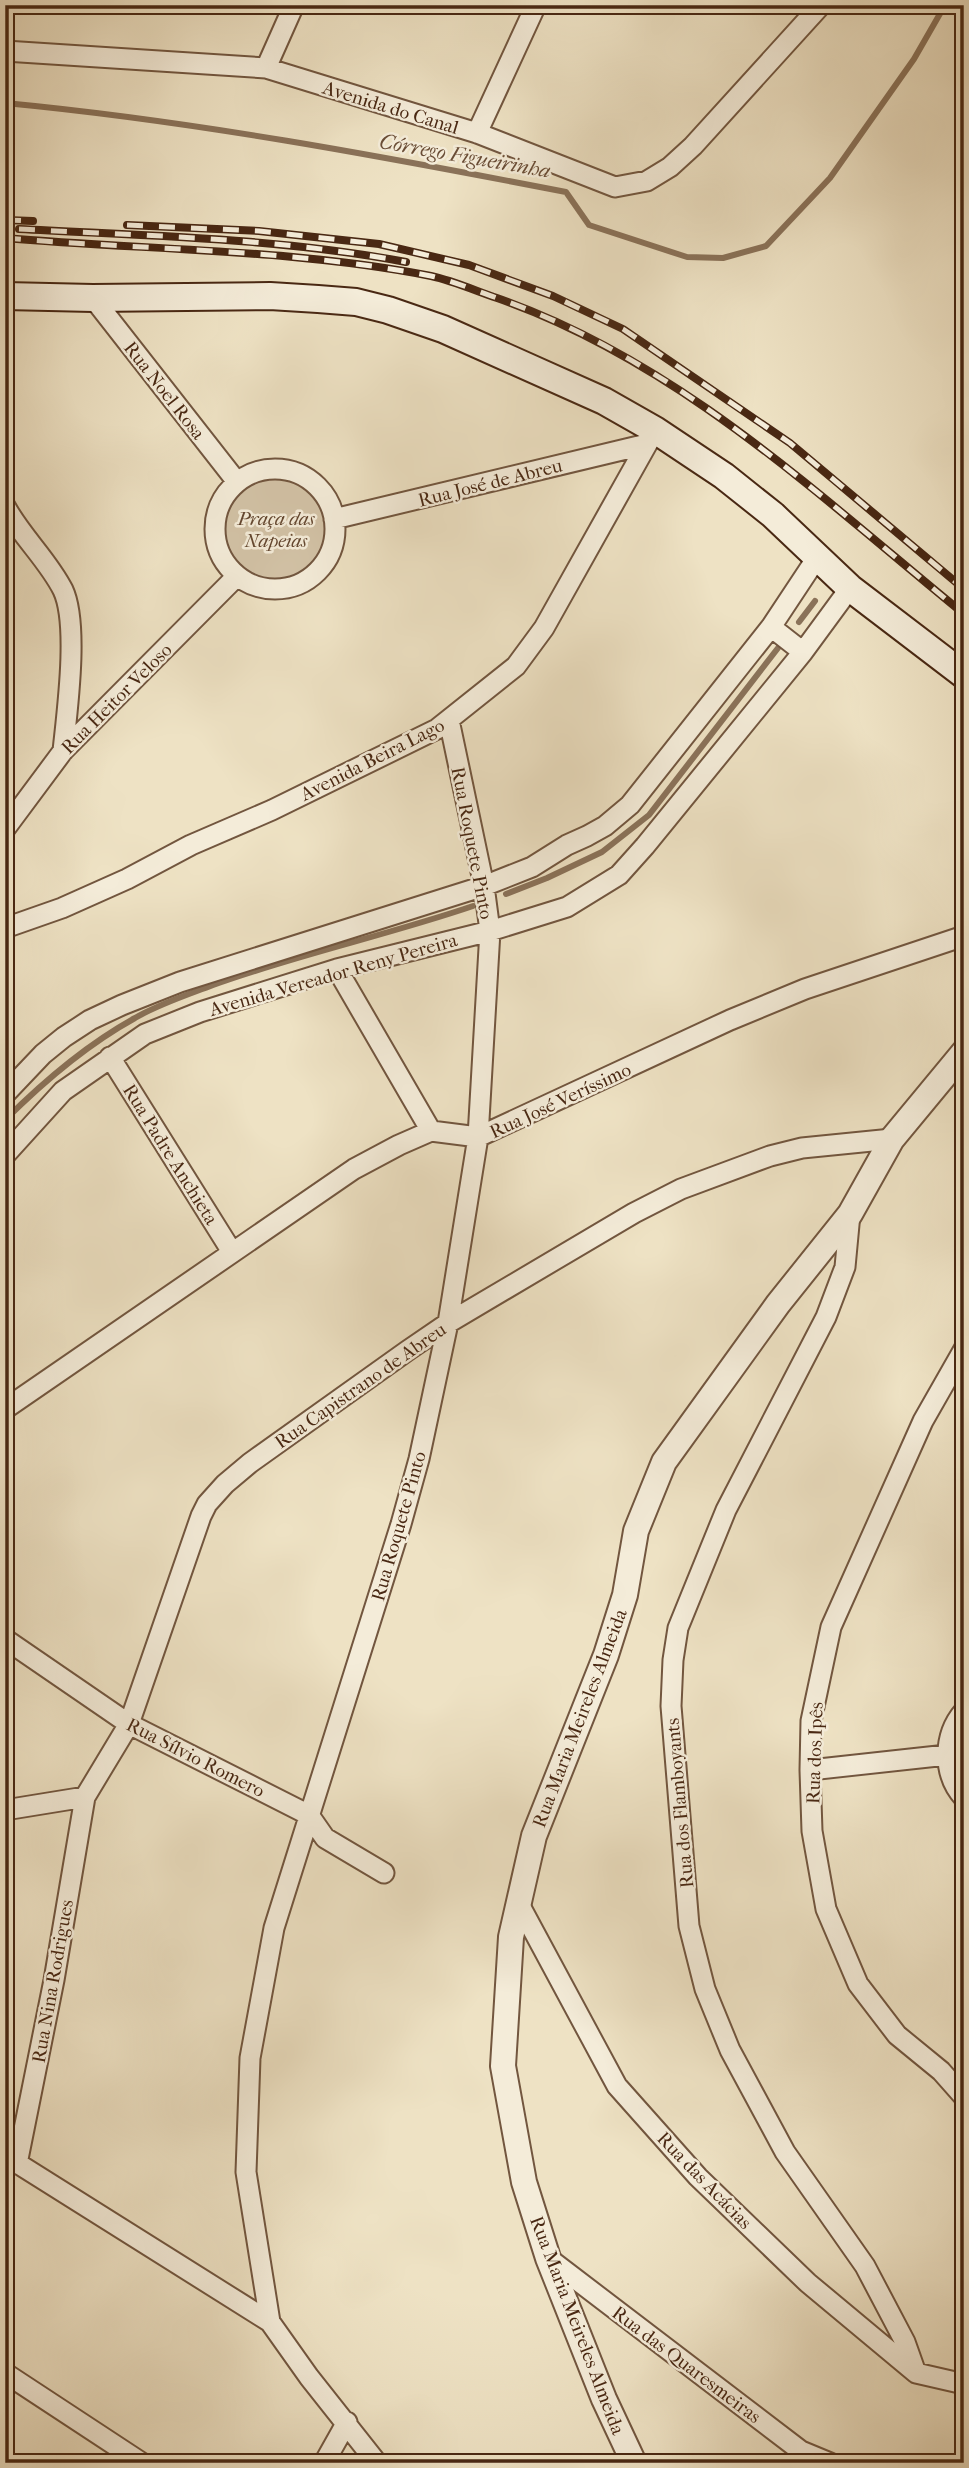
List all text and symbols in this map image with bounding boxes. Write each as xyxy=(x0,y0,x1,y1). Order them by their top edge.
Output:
street label: Avenida do Canal xyxy=(319,77,461,139)
water label: Córrego Figueirinha xyxy=(378,129,552,183)
street label: Rua Noel Rosa xyxy=(119,337,209,444)
street label: Rua José de Abreu xyxy=(416,454,565,512)
park label: Praça das Napeias xyxy=(236,508,316,552)
street label: Rua Heitor Veloso xyxy=(57,639,177,759)
street label: Avenida Beira Lago xyxy=(296,714,448,806)
street label: Rua Roquete Pinto xyxy=(446,765,498,922)
street label: Avenida Vereador Reny Pereira xyxy=(206,929,460,1021)
street label: Rua José Veríssimo xyxy=(486,1058,635,1143)
street label: Rua Padre Anchieta xyxy=(118,1080,222,1229)
street label: Rua Capistrano de Abreu xyxy=(271,1318,451,1453)
street label: Rua Roquete Pinto xyxy=(367,1448,431,1604)
street label: Rua Maria Meireles Almeida xyxy=(528,1606,632,1831)
street label: Rua dos Ipês xyxy=(802,1702,828,1804)
street label: Rua Sílvio Romero xyxy=(123,1714,269,1802)
street label: Rua dos Flamboyants xyxy=(662,1717,698,1889)
street label: Rua Nina Rodrigues xyxy=(28,1898,78,2065)
street label: Rua das Acácias xyxy=(652,2128,756,2234)
street label: Rua Maria Meireles Almeida xyxy=(525,2213,629,2438)
street label: Rua das Quaresmeiras xyxy=(608,2302,765,2428)

